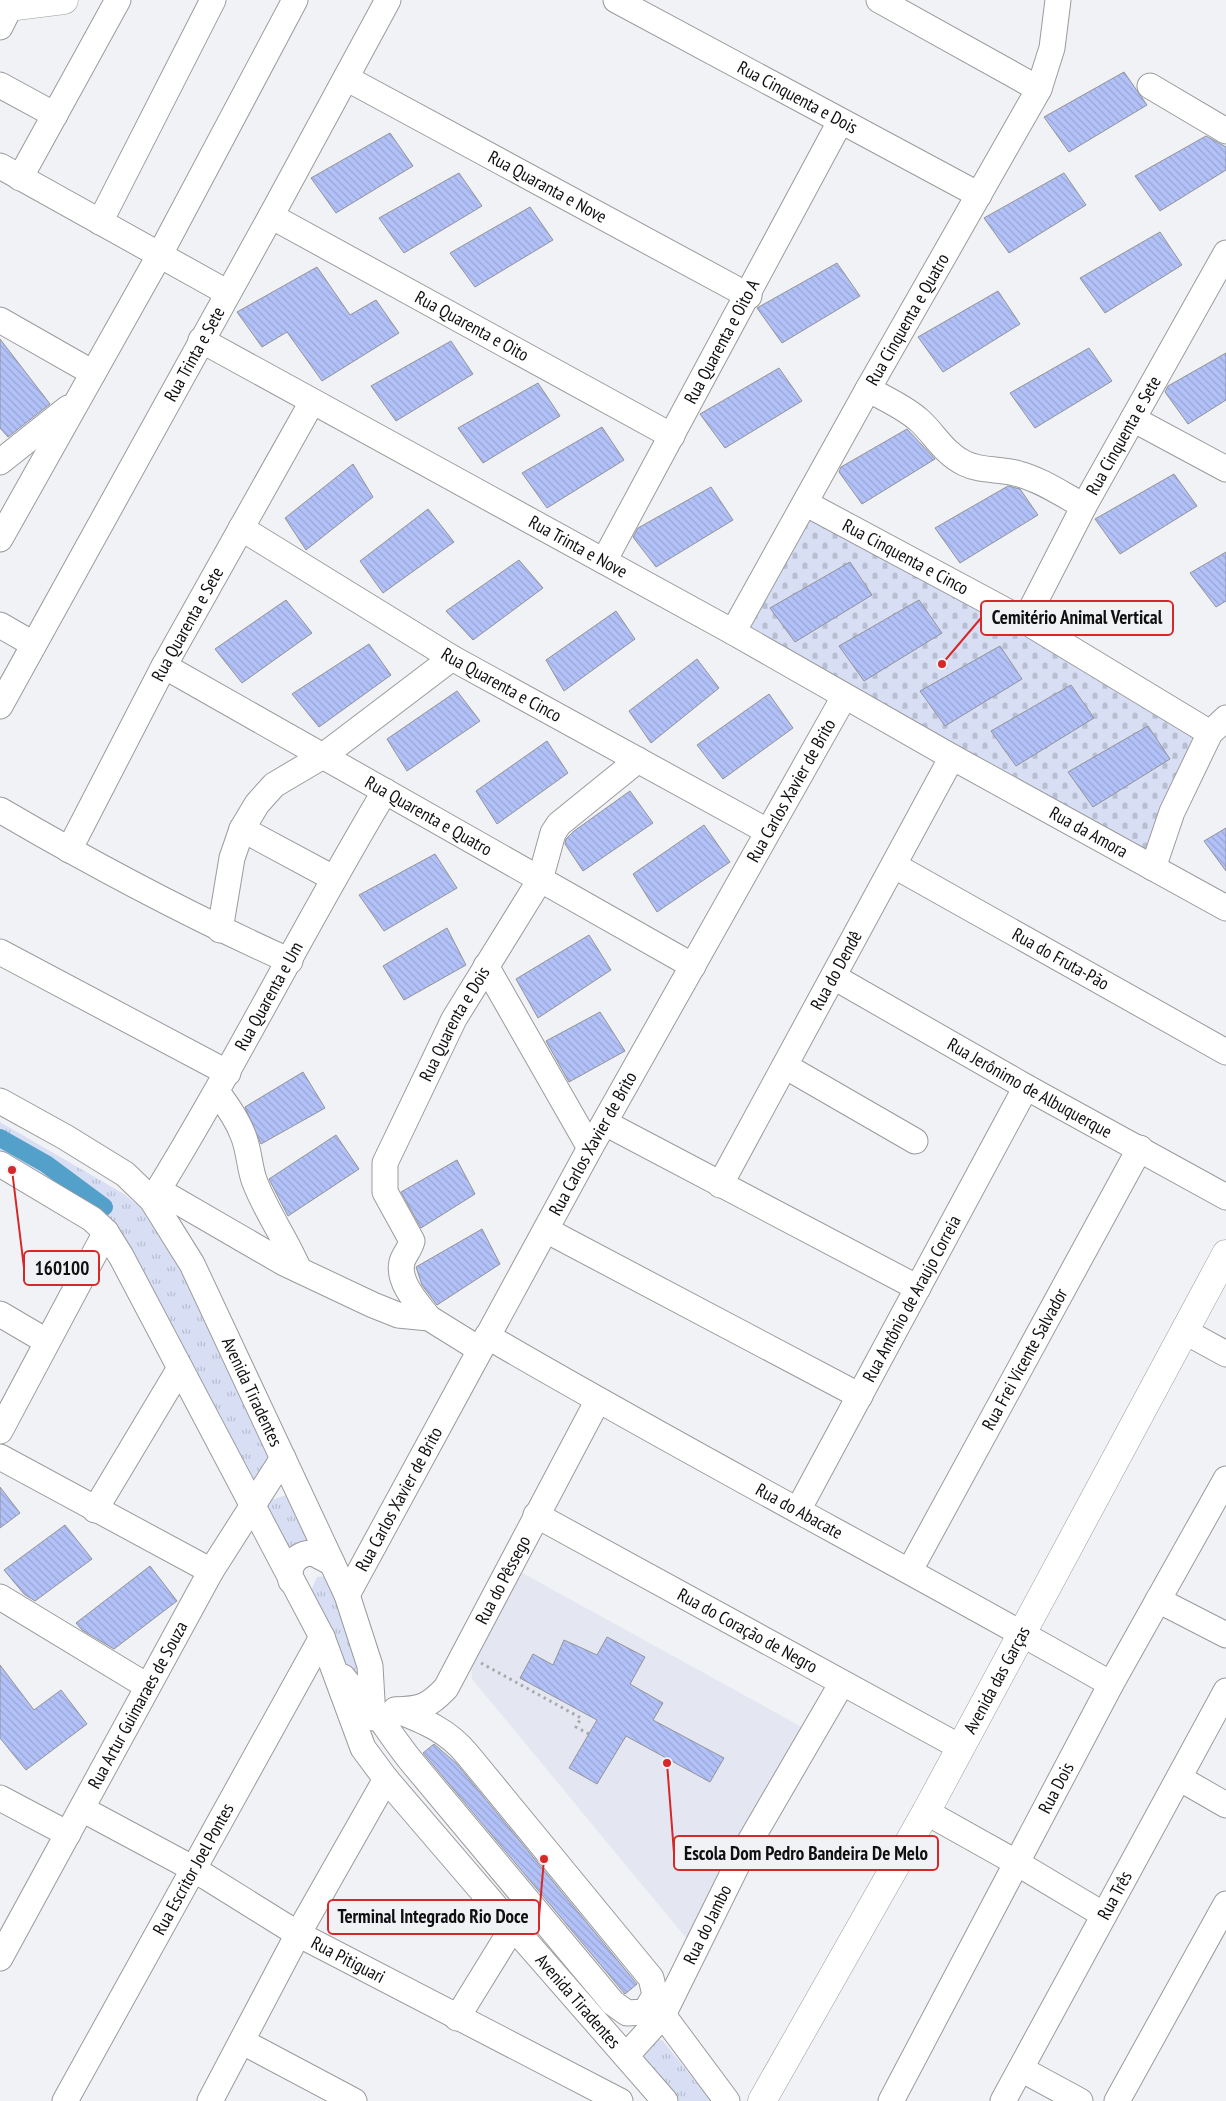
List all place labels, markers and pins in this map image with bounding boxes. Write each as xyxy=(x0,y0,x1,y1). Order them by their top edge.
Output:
callout: Cemitério Animal Vertical xyxy=(981,601,1173,635)
callout: 160100 xyxy=(24,1251,99,1285)
callout: Escola Dom Pedro Bandeira De Melo xyxy=(674,1836,938,1870)
callout: Terminal Integrado Rio Doce xyxy=(328,1900,539,1934)

